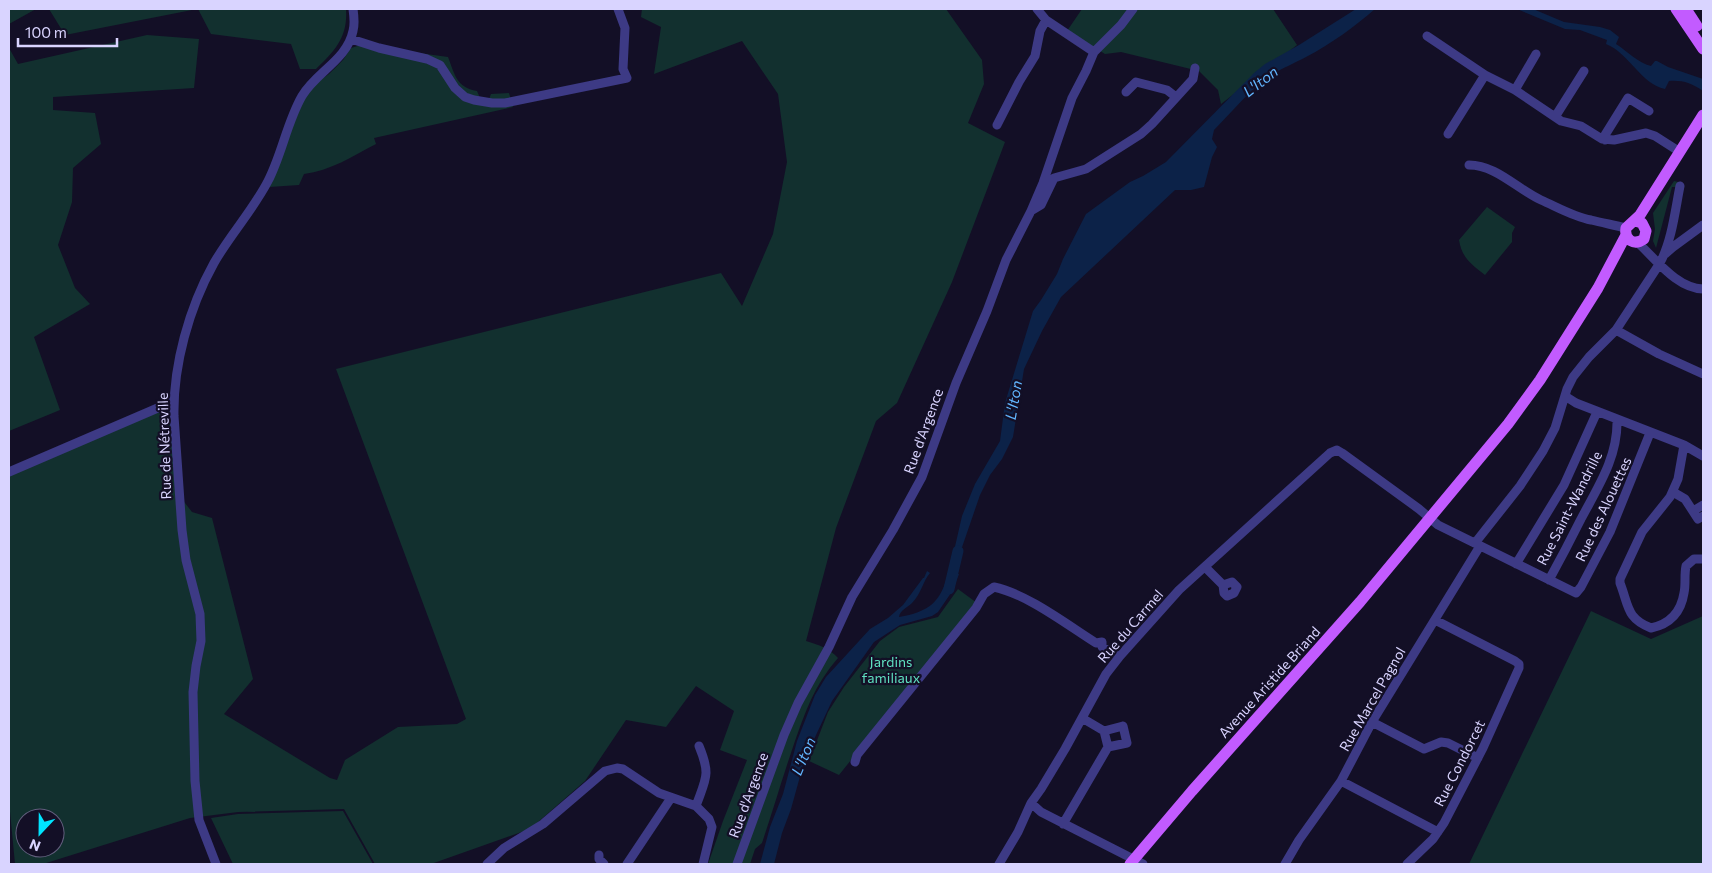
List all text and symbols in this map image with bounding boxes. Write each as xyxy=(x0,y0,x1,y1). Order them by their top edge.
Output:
scale bar xyxy=(18,15,116,47)
text: 100 m xyxy=(25,23,67,41)
water label: L'Iton xyxy=(1239,62,1281,100)
water label: L'Iton xyxy=(1001,379,1025,421)
street label: Rue d'Argence xyxy=(900,386,946,476)
street label: Rue de Nétreville xyxy=(154,392,174,500)
street label: Rue Saint-Wandrille xyxy=(1533,448,1605,568)
street label: Rue des Alouettes xyxy=(1571,454,1635,564)
street label: Rue du Carmel xyxy=(1094,586,1166,666)
street label: Avenue Aristide Briand xyxy=(1215,623,1323,741)
street label: Rue Marcel Pagnol xyxy=(1335,644,1409,754)
park label: Jardins familiaux xyxy=(862,653,921,686)
street label: Rue Condorcet xyxy=(1430,717,1488,809)
water label: L'Iton xyxy=(787,734,819,778)
street label: Rue d'Argence xyxy=(725,750,771,840)
north arrow xyxy=(15,808,65,858)
text: N xyxy=(27,836,43,855)

